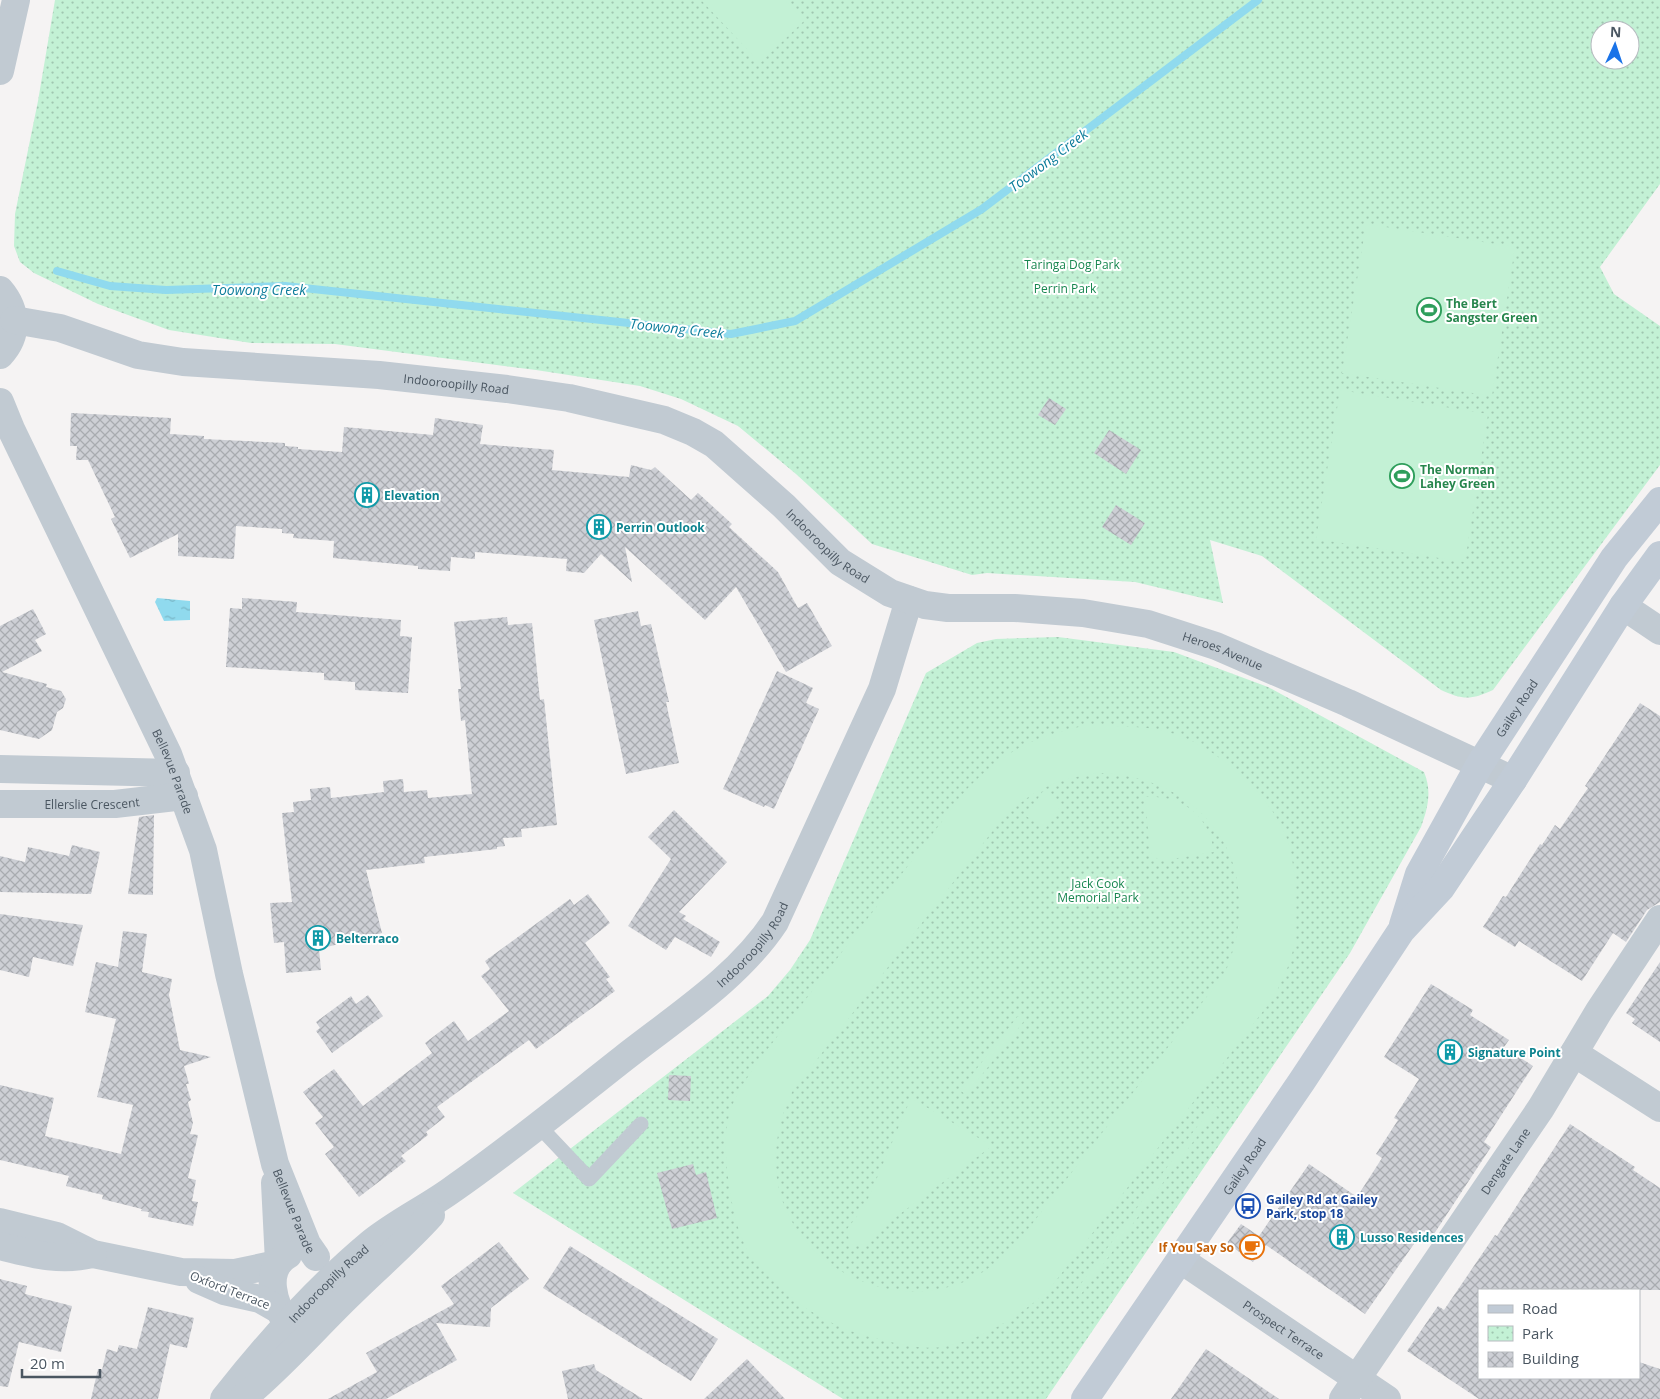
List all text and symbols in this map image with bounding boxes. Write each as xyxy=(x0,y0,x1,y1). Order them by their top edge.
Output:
north arrow xyxy=(1590,20,1640,70)
text: N xyxy=(1610,22,1622,41)
water label: Toowong Creek xyxy=(1005,123,1092,196)
park label: Taringa Dog Park xyxy=(1024,256,1120,273)
water label: Toowong Creek xyxy=(212,280,307,299)
park label: Perrin Park xyxy=(1034,280,1097,297)
place label: The Bert Sangster Green xyxy=(1446,295,1538,326)
sports icon: The Bert Sangster Green xyxy=(1416,297,1442,323)
water label: Toowong Creek xyxy=(629,314,726,342)
street label: Indooroopilly Road xyxy=(403,369,510,398)
place label: The Norman Lahey Green xyxy=(1420,461,1495,492)
sports icon: The Norman Lahey Green xyxy=(1389,463,1415,489)
building icon: Elevation xyxy=(354,482,380,508)
place label: Elevation xyxy=(384,487,440,504)
street label: Indooroopilly Road xyxy=(783,505,873,587)
building icon: Perrin Outlook xyxy=(586,514,612,540)
place label: Perrin Outlook xyxy=(616,519,705,536)
street label: Heroes Avenue xyxy=(1180,627,1266,674)
street label: Gailey Road xyxy=(1491,676,1542,740)
street label: Bellevue Parade xyxy=(149,726,198,816)
street label: Ellerslie Crescent xyxy=(44,793,140,813)
park label: Jack Cook Memorial Park xyxy=(1057,875,1140,906)
street label: Indooroopilly Road xyxy=(713,899,792,991)
building icon: Belterraco xyxy=(305,925,331,951)
place label: Belterraco xyxy=(336,930,399,947)
building icon: Signature Point xyxy=(1437,1039,1463,1065)
place label: Signature Point xyxy=(1468,1044,1561,1061)
street label: Dengate Lane xyxy=(1476,1124,1534,1198)
street label: Gailey Road xyxy=(1218,1134,1270,1198)
street label: Bellevue Parade xyxy=(269,1166,320,1257)
place label: Gailey Rd at Gailey Park, stop 18 xyxy=(1266,1191,1378,1222)
bus stop icon: Gailey Rd at Gailey Park, stop 18 xyxy=(1235,1193,1261,1219)
building icon: Lusso Residences xyxy=(1329,1224,1355,1250)
place label: Lusso Residences xyxy=(1360,1229,1464,1246)
cafe icon: If You Say So xyxy=(1239,1234,1265,1260)
place label: If You Say So xyxy=(1159,1239,1234,1256)
street label: Indooroopilly Road xyxy=(284,1240,372,1326)
street label: Oxford Terrace xyxy=(187,1267,273,1313)
legend xyxy=(1478,1289,1640,1379)
street label: Prospect Terrace xyxy=(1240,1296,1328,1363)
text: Road xyxy=(1522,1298,1558,1318)
text: Park xyxy=(1522,1323,1553,1343)
scale bar xyxy=(22,1346,100,1378)
text: Building xyxy=(1522,1348,1579,1368)
text: 20 m xyxy=(30,1353,65,1373)

